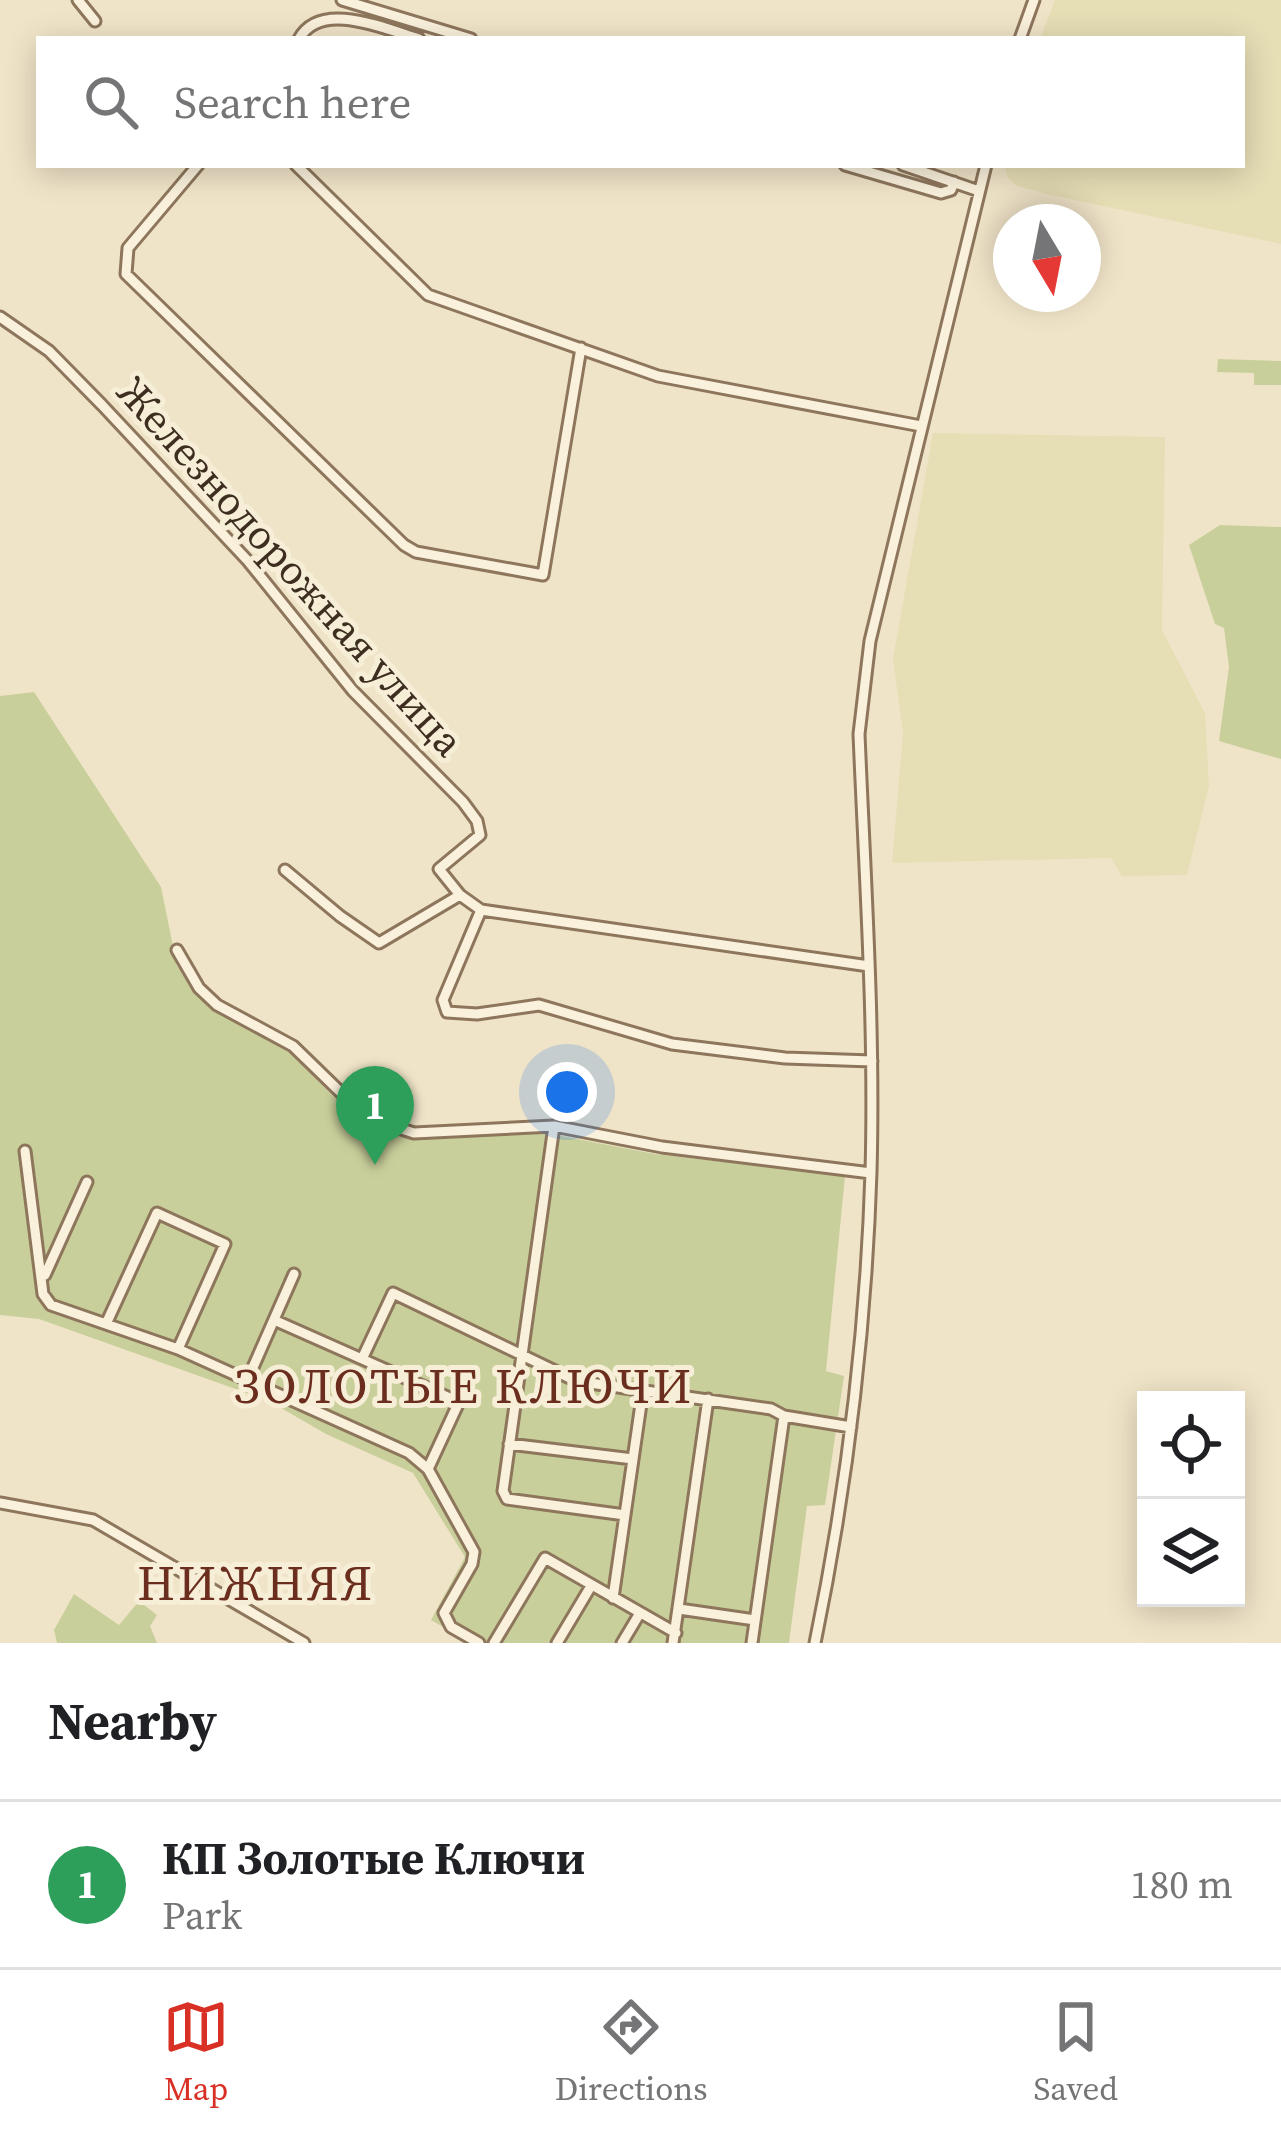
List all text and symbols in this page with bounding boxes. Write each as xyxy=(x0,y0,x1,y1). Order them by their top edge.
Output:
search box xyxy=(36,36,1245,168)
icon: search xyxy=(78,69,144,135)
text: Search here xyxy=(174,71,411,133)
north arrow xyxy=(993,204,1101,312)
street label: Железнодорожная улица xyxy=(105,363,478,769)
your location xyxy=(537,1062,597,1122)
pin: 1 xyxy=(336,1066,414,1165)
district label: ЗОЛОТЫЕ КЛЮЧИ xyxy=(234,1353,694,1419)
map controls xyxy=(1137,1391,1245,1607)
button: locate xyxy=(1137,1391,1245,1499)
button: layers xyxy=(1137,1499,1245,1607)
district label: НИЖНЯЯ xyxy=(137,1550,375,1616)
text: Nearby xyxy=(48,1686,217,1756)
text: КП Золотые Ключи xyxy=(162,1827,585,1889)
text: 1 xyxy=(76,1858,98,1911)
text: 180 m xyxy=(1130,1858,1233,1911)
text: Park xyxy=(162,1889,242,1942)
tab: Map xyxy=(163,1994,229,2111)
tab: Directions xyxy=(555,1994,708,2111)
tab: Saved xyxy=(1033,1994,1118,2111)

